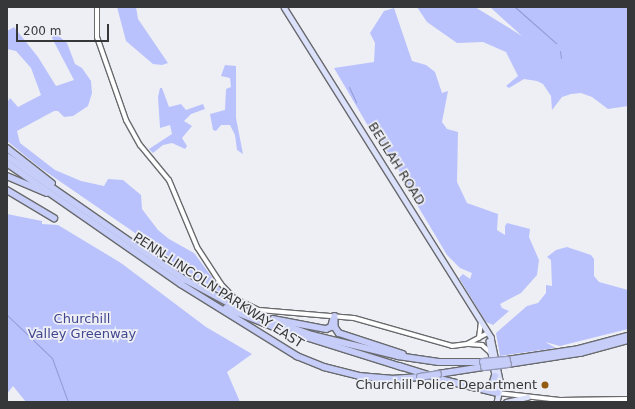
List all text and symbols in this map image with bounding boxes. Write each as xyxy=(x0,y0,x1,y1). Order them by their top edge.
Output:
scale bar xyxy=(18,16,111,42)
text: 200 m xyxy=(23,24,61,38)
street label: BEULAH ROAD xyxy=(364,120,428,208)
street label: PENN-LINCOLN PARKWAY EAST xyxy=(130,230,306,352)
park label: Churchill Valley Greenway xyxy=(28,312,136,343)
place label: Churchill Police Department xyxy=(356,377,537,393)
marker: Churchill Police Department xyxy=(540,380,550,390)

